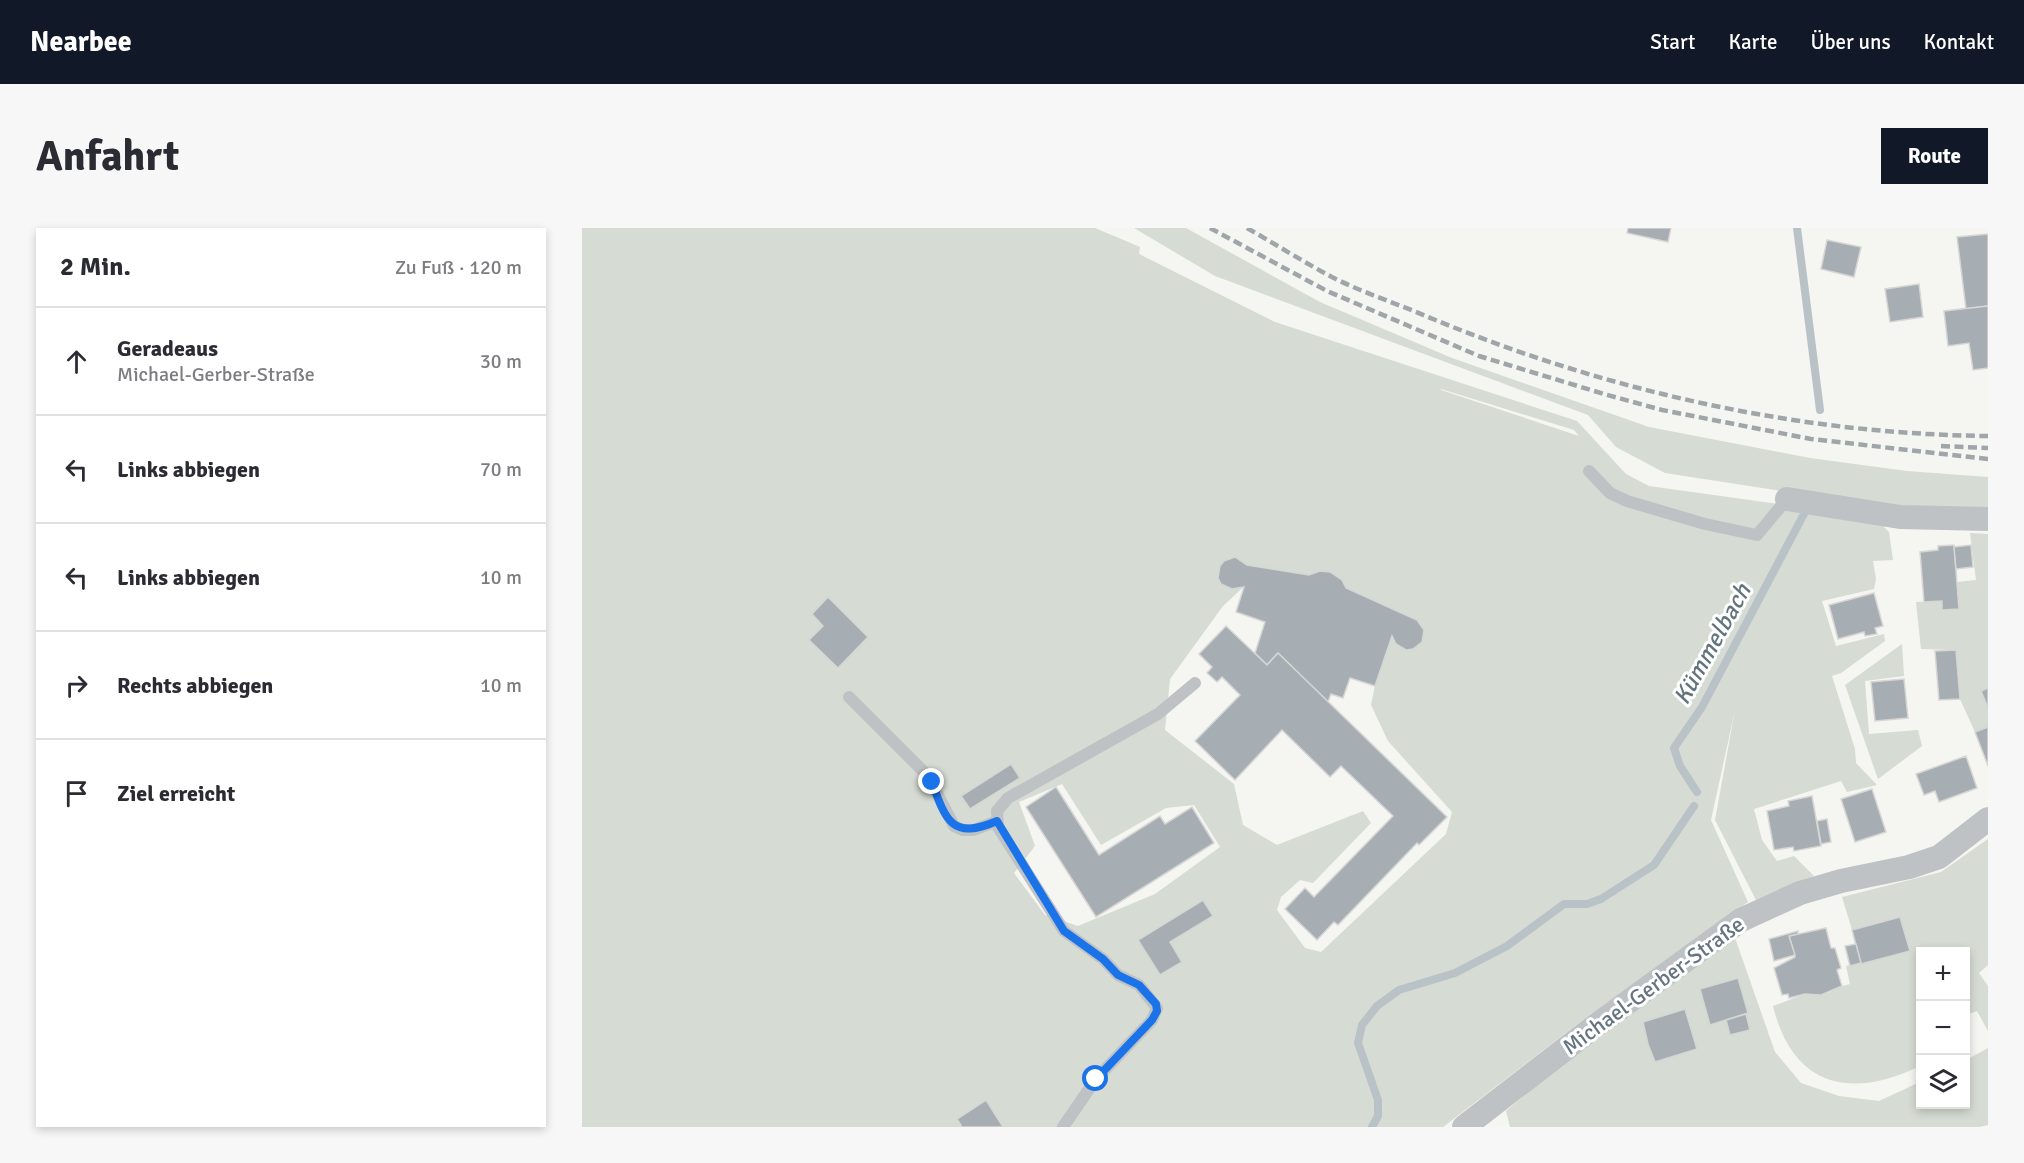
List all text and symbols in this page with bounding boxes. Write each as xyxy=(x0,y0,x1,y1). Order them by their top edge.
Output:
text: Nearbee xyxy=(30,25,132,59)
text: Start xyxy=(1650,29,1695,55)
text: Karte xyxy=(1728,29,1777,55)
text: Über uns xyxy=(1810,29,1891,55)
text: Kontakt xyxy=(1924,29,1994,55)
button: Route xyxy=(1881,128,1988,184)
text: Anfahrt xyxy=(36,131,179,182)
text: 2 Min. xyxy=(60,251,131,283)
text: Zu Fuß · 120 m xyxy=(395,255,522,280)
text: Geradeaus xyxy=(117,335,218,362)
icon: ahead xyxy=(60,345,93,378)
text: 30 m xyxy=(480,349,522,374)
text: Michael-Gerber-Straße xyxy=(117,362,315,387)
icon: left xyxy=(60,453,93,486)
text: Links abbiegen xyxy=(117,456,260,483)
text: 70 m xyxy=(480,457,522,482)
icon: left xyxy=(60,561,93,594)
text: Links abbiegen xyxy=(117,564,260,591)
text: 10 m xyxy=(480,565,522,590)
water label: Kümmelbach xyxy=(1667,578,1758,710)
icon: right xyxy=(60,669,93,702)
text: Rechts abbiegen xyxy=(117,672,273,699)
text: 10 m xyxy=(480,673,522,698)
route end xyxy=(918,768,944,794)
icon: arrive xyxy=(60,777,93,810)
text: Ziel erreicht xyxy=(117,780,235,807)
street label: Michael-Gerber-Straße xyxy=(1557,911,1749,1060)
map controls xyxy=(1916,947,1970,1109)
button: + xyxy=(1916,947,1970,1001)
button: − xyxy=(1916,1001,1970,1055)
button: layers xyxy=(1916,1055,1970,1109)
route start xyxy=(1082,1065,1108,1091)

